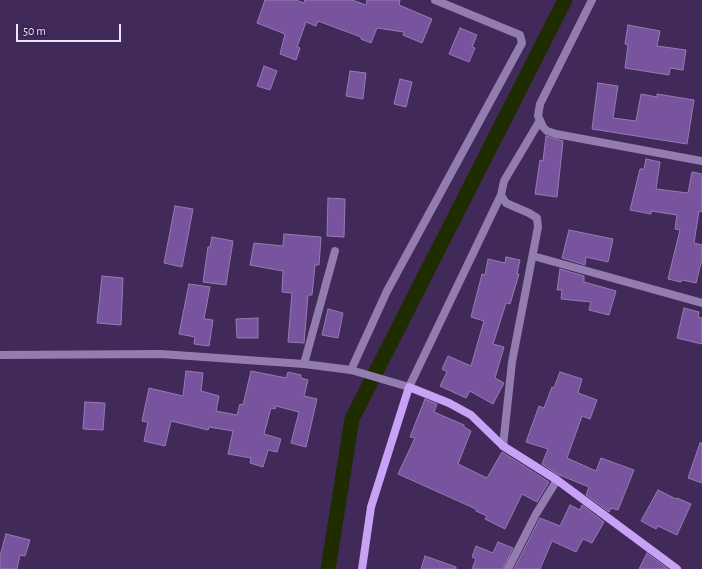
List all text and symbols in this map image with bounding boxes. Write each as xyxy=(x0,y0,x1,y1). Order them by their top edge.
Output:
scale bar xyxy=(18,16,123,42)
text: 50 m xyxy=(23,25,46,37)

